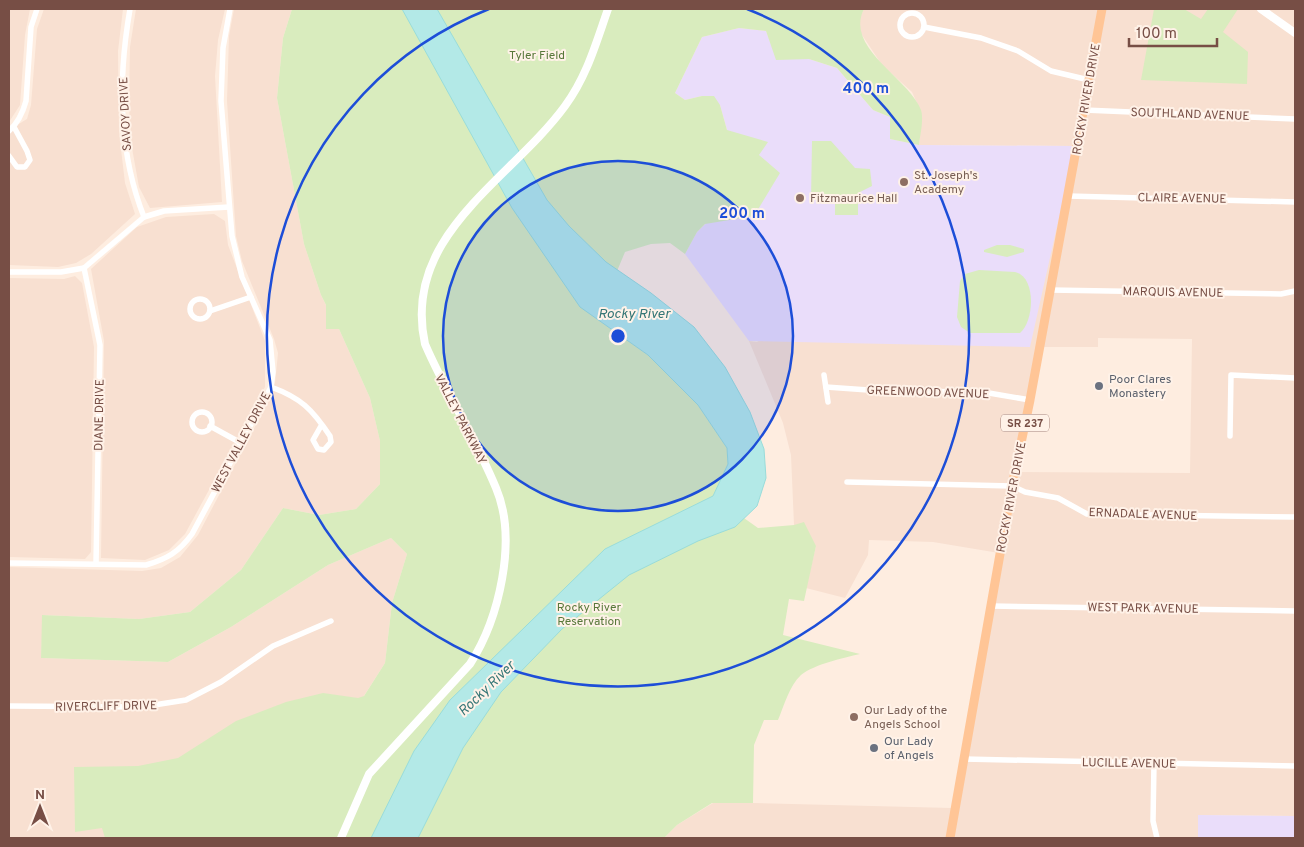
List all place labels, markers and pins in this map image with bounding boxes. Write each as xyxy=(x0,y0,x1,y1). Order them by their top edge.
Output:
place label: St. Joseph's Academy xyxy=(914,168,978,198)
marker: St. Joseph's Academy xyxy=(898,176,910,188)
place label: Fitzmaurice Hall xyxy=(810,191,897,207)
marker: Fitzmaurice Hall xyxy=(794,192,806,204)
centre of rings xyxy=(609,327,627,345)
place label: Poor Clares Monastery xyxy=(1109,372,1171,402)
marker: Poor Clares Monastery xyxy=(1093,380,1105,392)
place label: Our Lady of the Angels School xyxy=(864,703,947,733)
marker: Our Lady of the Angels School xyxy=(848,711,860,723)
place label: Our Lady of Angels xyxy=(884,734,934,764)
marker: Our Lady of Angels xyxy=(868,742,880,754)

